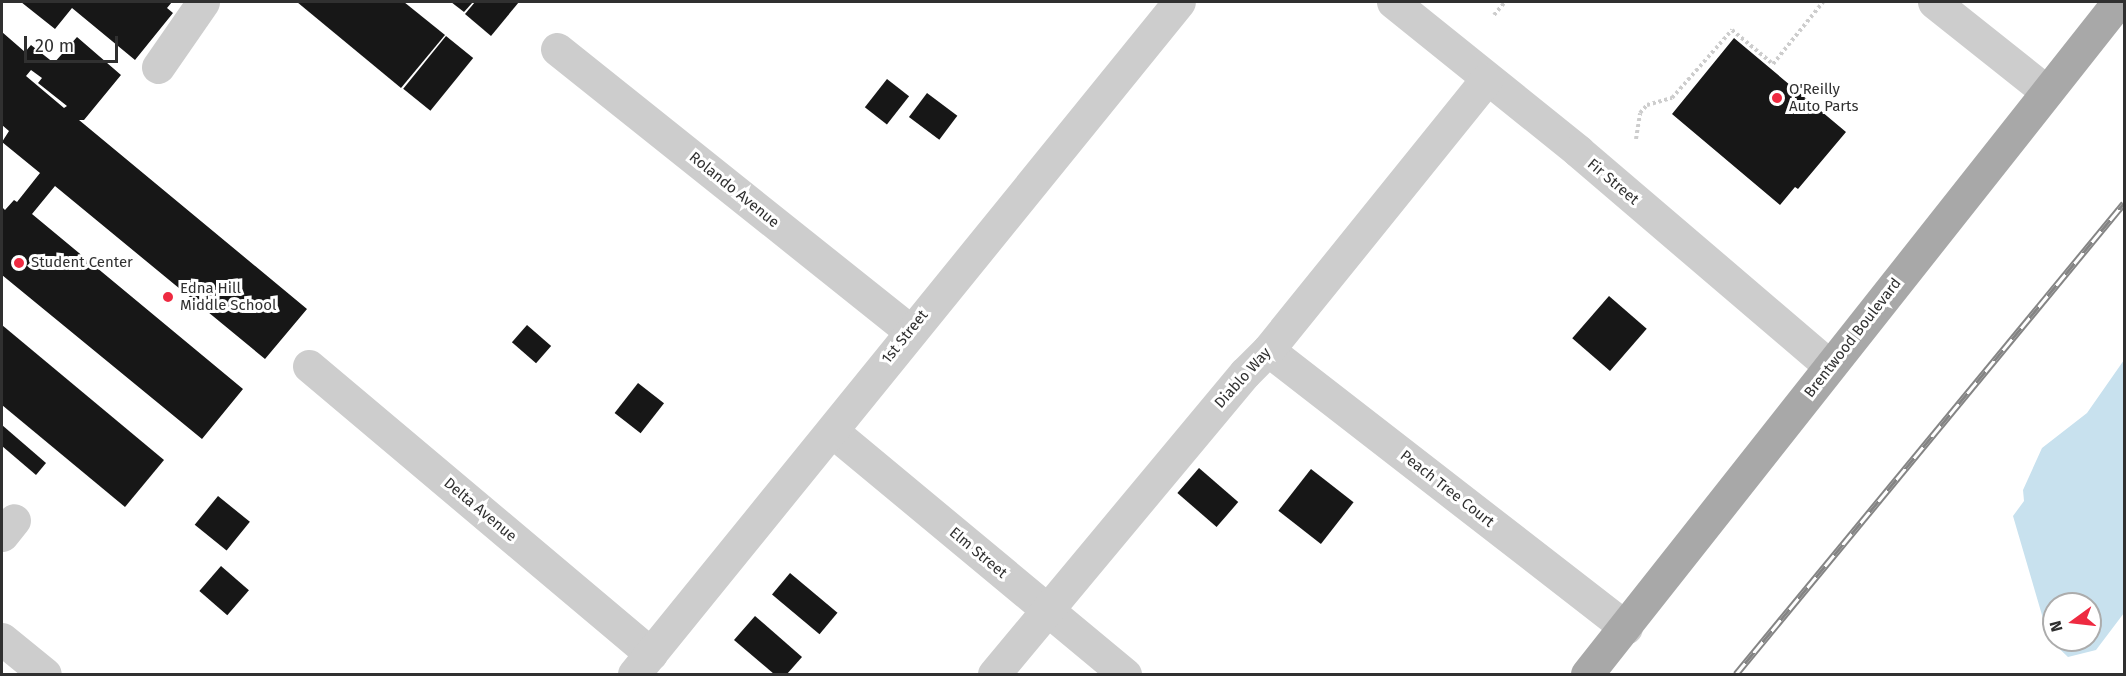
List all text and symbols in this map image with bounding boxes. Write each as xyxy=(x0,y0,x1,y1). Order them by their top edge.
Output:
scale bar xyxy=(27,24,122,62)
text: 20 m xyxy=(35,35,74,57)
place label: O'Reilly Auto Parts xyxy=(1789,80,1859,115)
marker: O'Reilly Auto Parts xyxy=(1770,91,1784,105)
street label: Rolando Avenue xyxy=(685,148,783,232)
street label: Fir Street xyxy=(1584,155,1642,209)
place label: Student Center xyxy=(31,254,133,272)
marker: Student Center xyxy=(12,256,26,270)
street label: Brentwood Boulevard xyxy=(1801,275,1905,401)
place label: Edna Hill Middle School xyxy=(180,279,276,314)
marker: Edna Hill Middle School xyxy=(161,290,175,304)
street label: 1st Street xyxy=(878,307,932,367)
street label: Diablo Way xyxy=(1211,344,1275,412)
street label: Peach Tree Court xyxy=(1396,447,1498,531)
street label: Delta Avenue xyxy=(440,474,520,546)
street label: Elm Street xyxy=(945,524,1011,582)
north arrow xyxy=(2042,592,2102,652)
text: N xyxy=(2046,619,2067,634)

